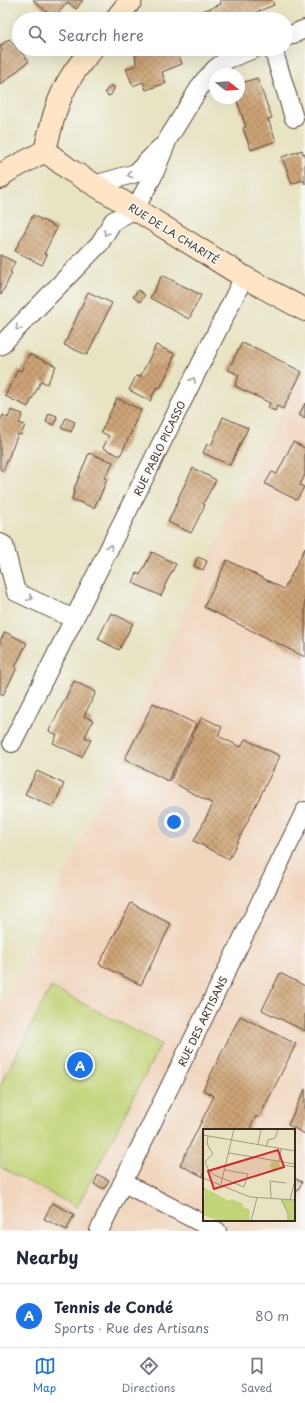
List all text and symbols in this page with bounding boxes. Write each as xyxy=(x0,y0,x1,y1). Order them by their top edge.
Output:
search box xyxy=(12,12,293,56)
icon: search xyxy=(26,23,48,45)
text: Search here xyxy=(58,23,144,46)
north arrow xyxy=(209,68,245,104)
one-way arrow xyxy=(127,170,134,178)
street label: RUE DE LA CHARITÉ xyxy=(126,199,222,267)
one-way arrow xyxy=(103,229,111,236)
one-way arrow xyxy=(15,323,22,331)
one-way arrow xyxy=(188,377,195,384)
street label: RUE PABLO PICASSO xyxy=(129,398,189,498)
one-way arrow xyxy=(105,543,113,551)
one-way arrow xyxy=(25,593,33,601)
your location xyxy=(164,812,184,832)
street label: RUE DES ARTISANS xyxy=(174,973,230,1069)
pin: A xyxy=(67,1050,93,1080)
inset map xyxy=(203,1129,295,1221)
text: Nearby xyxy=(16,1244,78,1270)
text: Tennis de Condé xyxy=(54,1295,173,1318)
text: A xyxy=(24,1306,34,1325)
text: 80 m xyxy=(255,1306,289,1325)
text: Sports · Rue des Artisans xyxy=(54,1318,209,1337)
tab: Map xyxy=(33,1355,56,1396)
tab: Directions xyxy=(122,1355,175,1396)
tab: Saved xyxy=(241,1355,272,1396)

